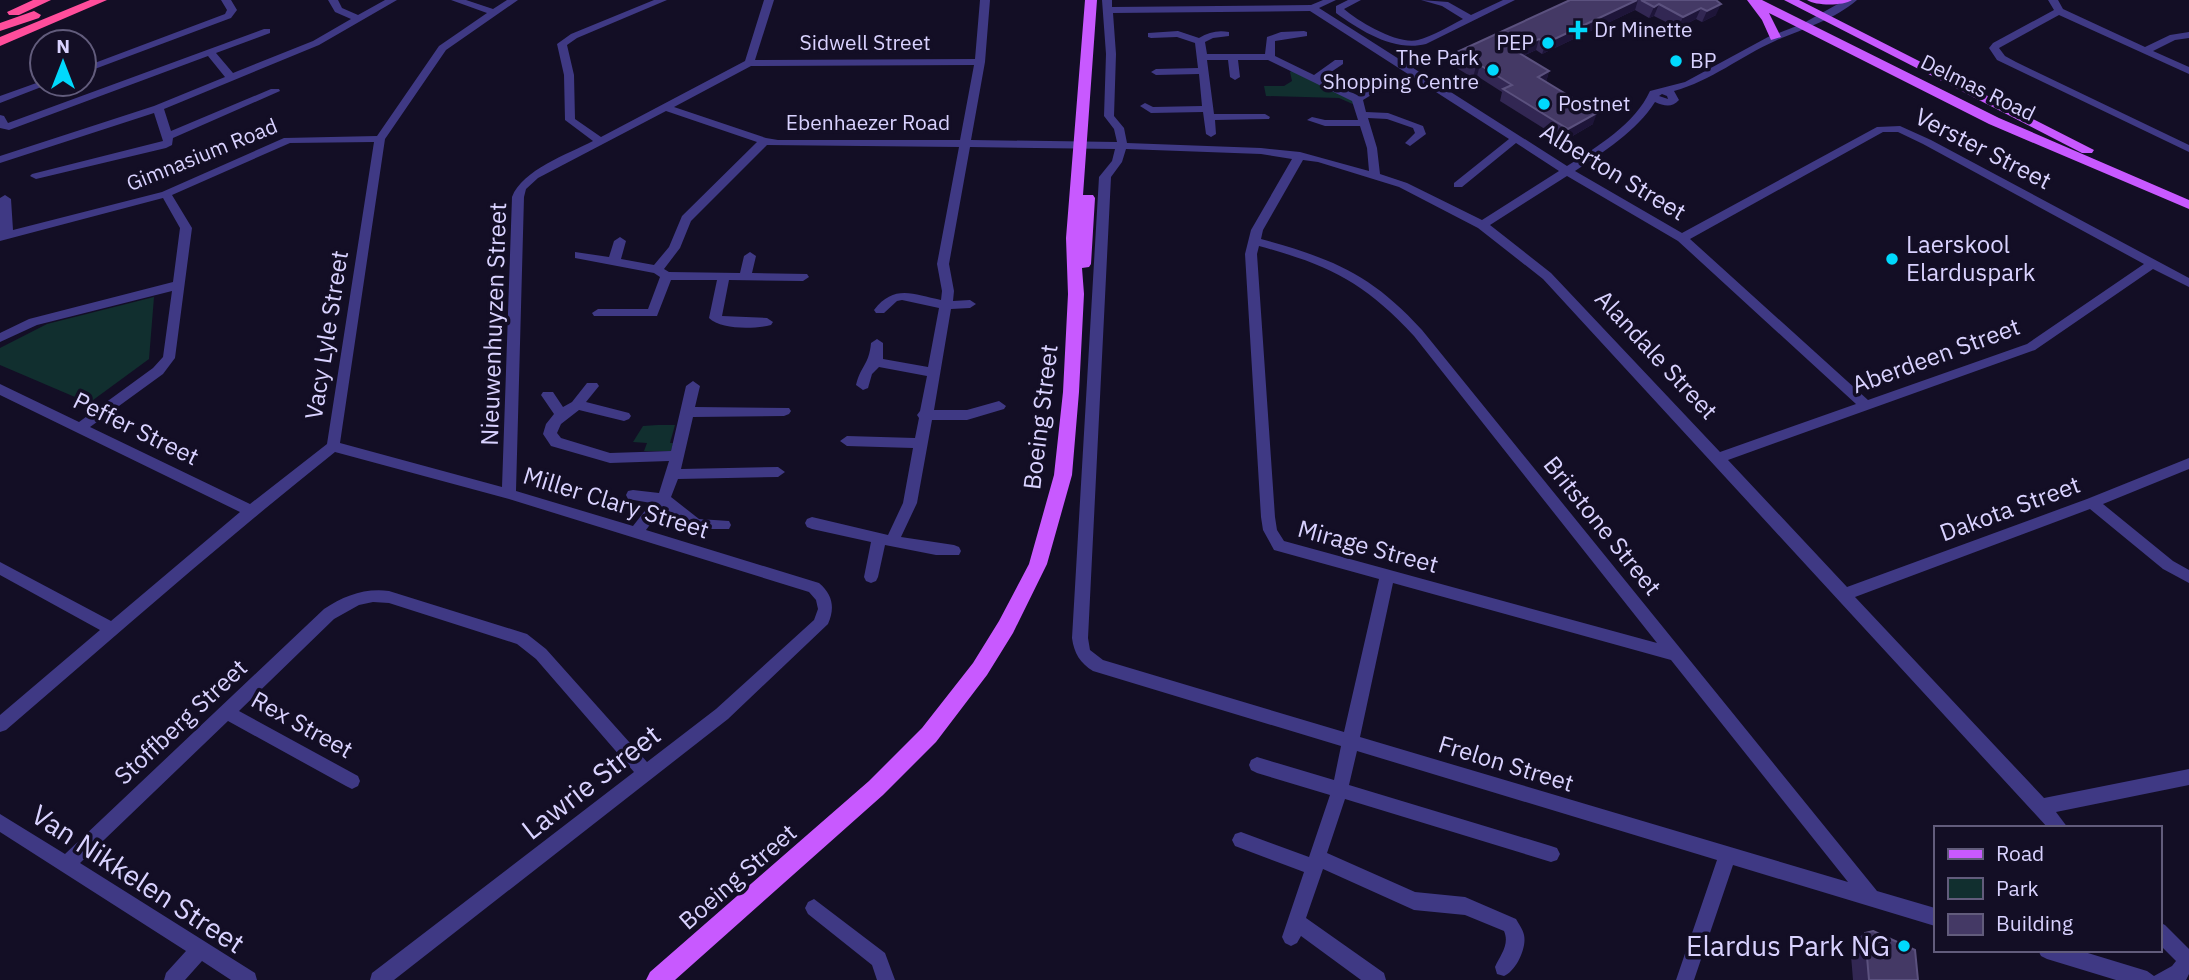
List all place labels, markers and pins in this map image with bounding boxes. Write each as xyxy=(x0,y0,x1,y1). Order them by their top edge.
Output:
place label: Dr Minette xyxy=(1594,15,1693,43)
marker: Dr Minette xyxy=(1568,20,1588,40)
place label: PEP xyxy=(1496,28,1534,56)
marker: PEP xyxy=(1540,35,1556,51)
place label: The Park Shopping Centre xyxy=(1323,43,1479,95)
place label: BP xyxy=(1690,46,1716,74)
marker: BP xyxy=(1668,53,1684,69)
marker: The Park Shopping Centre xyxy=(1485,62,1501,78)
place label: Postnet xyxy=(1558,89,1630,117)
marker: Postnet xyxy=(1536,96,1552,112)
place label: Laerskool Elarduspark xyxy=(1906,228,2036,288)
marker: Laerskool Elarduspark xyxy=(1884,251,1900,267)
place label: Elardus Park NG xyxy=(1686,927,1890,964)
marker: Elardus Park NG xyxy=(1896,938,1912,954)

